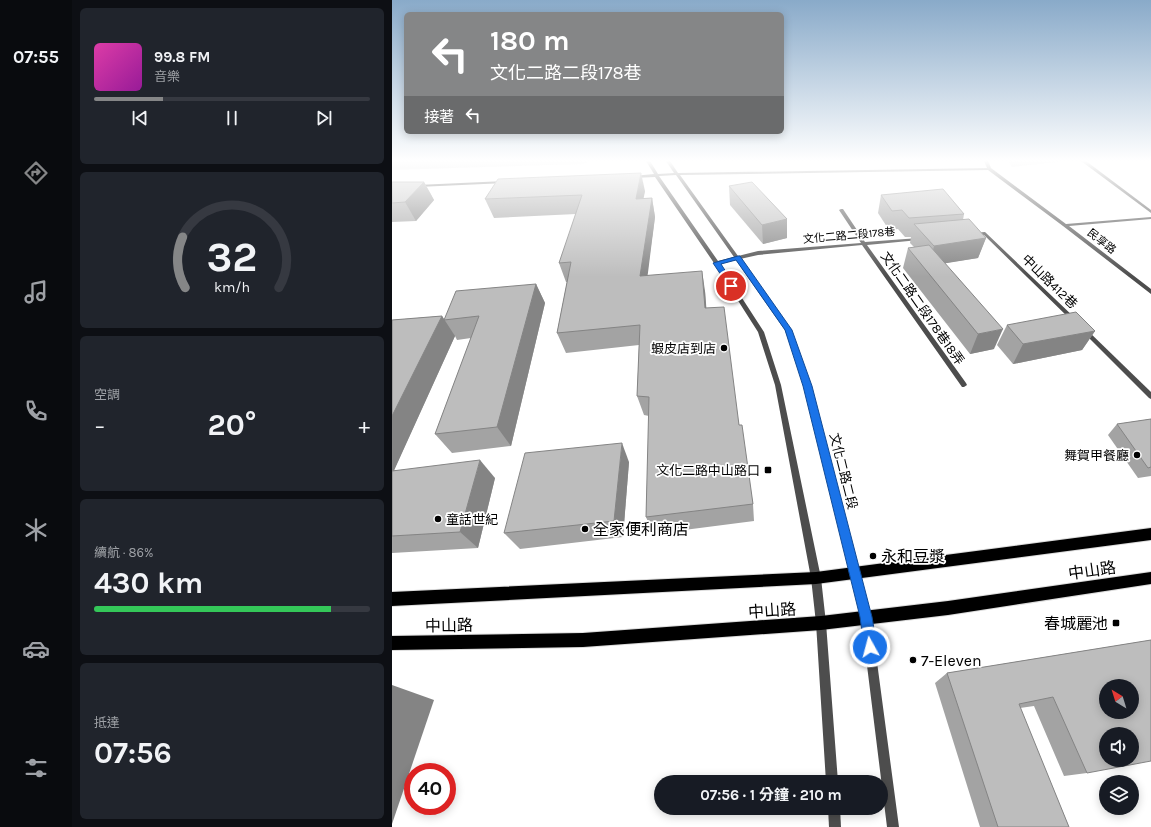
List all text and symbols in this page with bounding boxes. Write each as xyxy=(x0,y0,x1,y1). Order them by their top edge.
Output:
text: 180 m xyxy=(490,24,569,57)
icon: left xyxy=(424,28,476,80)
text: 07:55 xyxy=(13,46,59,68)
text: 99.8 FM xyxy=(154,48,210,66)
text: 文化二路二段178巷 xyxy=(490,62,641,84)
text: 音樂 xyxy=(154,69,180,84)
icon: left xyxy=(462,104,484,126)
icon: previous xyxy=(129,107,151,129)
icon: pause xyxy=(221,107,243,129)
icon: next xyxy=(313,107,335,129)
text: 接著 xyxy=(424,108,454,126)
icon: directions xyxy=(22,159,50,187)
street label: 文化二路二段178巷 xyxy=(802,225,896,246)
street label: 民享路 xyxy=(1085,226,1119,257)
text: 32 xyxy=(206,232,258,280)
street label: 文化二路二段178巷18弄 xyxy=(878,249,967,368)
street label: 中山路412巷 xyxy=(1019,251,1080,311)
pin xyxy=(714,269,748,303)
icon: arrive xyxy=(720,275,742,297)
icon: music xyxy=(22,278,50,306)
text: km/h xyxy=(214,278,250,295)
place label: 蝦皮店到店 xyxy=(651,341,716,356)
marker: 蝦皮店到店 xyxy=(719,343,729,353)
text: 空調 xyxy=(94,387,120,402)
icon: phone xyxy=(22,397,50,425)
text: 20° xyxy=(208,407,256,443)
text: − xyxy=(94,413,106,439)
text: + xyxy=(358,413,370,439)
street label: 文化二路二段 xyxy=(827,431,860,511)
place label: 舞賀甲餐廳 xyxy=(1064,448,1129,463)
marker: 舞賀甲餐廳 xyxy=(1132,450,1142,460)
place label: 文化二路中山路口 xyxy=(656,463,760,478)
marker: 文化二路中山路口 xyxy=(763,465,773,475)
place label: 童話世紀 xyxy=(446,512,498,527)
marker: 童話世紀 xyxy=(433,514,443,524)
icon: climate xyxy=(22,516,50,544)
place label: 全家便利商店 xyxy=(593,520,689,539)
marker: 全家便利商店 xyxy=(580,524,590,534)
text: 續航 · 86% xyxy=(94,545,153,560)
place label: 永和豆漿 xyxy=(881,547,945,566)
marker: 永和豆漿 xyxy=(868,551,878,561)
street label: 中山路 xyxy=(1067,558,1117,583)
text: 430 km xyxy=(94,565,203,601)
street label: 中山路 xyxy=(747,599,797,622)
place label: 春城麗池 xyxy=(1044,614,1108,633)
street label: 中山路 xyxy=(425,616,473,635)
marker: 春城麗池 xyxy=(1111,618,1121,628)
position arrow xyxy=(849,626,891,668)
icon: car xyxy=(22,635,50,663)
place label: 7-Eleven xyxy=(921,651,982,670)
marker: 7-Eleven xyxy=(908,655,918,665)
north arrow xyxy=(1099,679,1139,719)
map controls xyxy=(1099,679,1139,815)
text: 抵達 xyxy=(94,715,120,730)
button: sound xyxy=(1099,727,1139,767)
text: 07:56 xyxy=(94,735,172,771)
icon: filters xyxy=(22,754,50,782)
speed limit sign: 40 xyxy=(404,763,456,815)
button: layers xyxy=(1099,775,1139,815)
text: 07:56 · 1 分鐘 · 210 m xyxy=(700,786,842,804)

